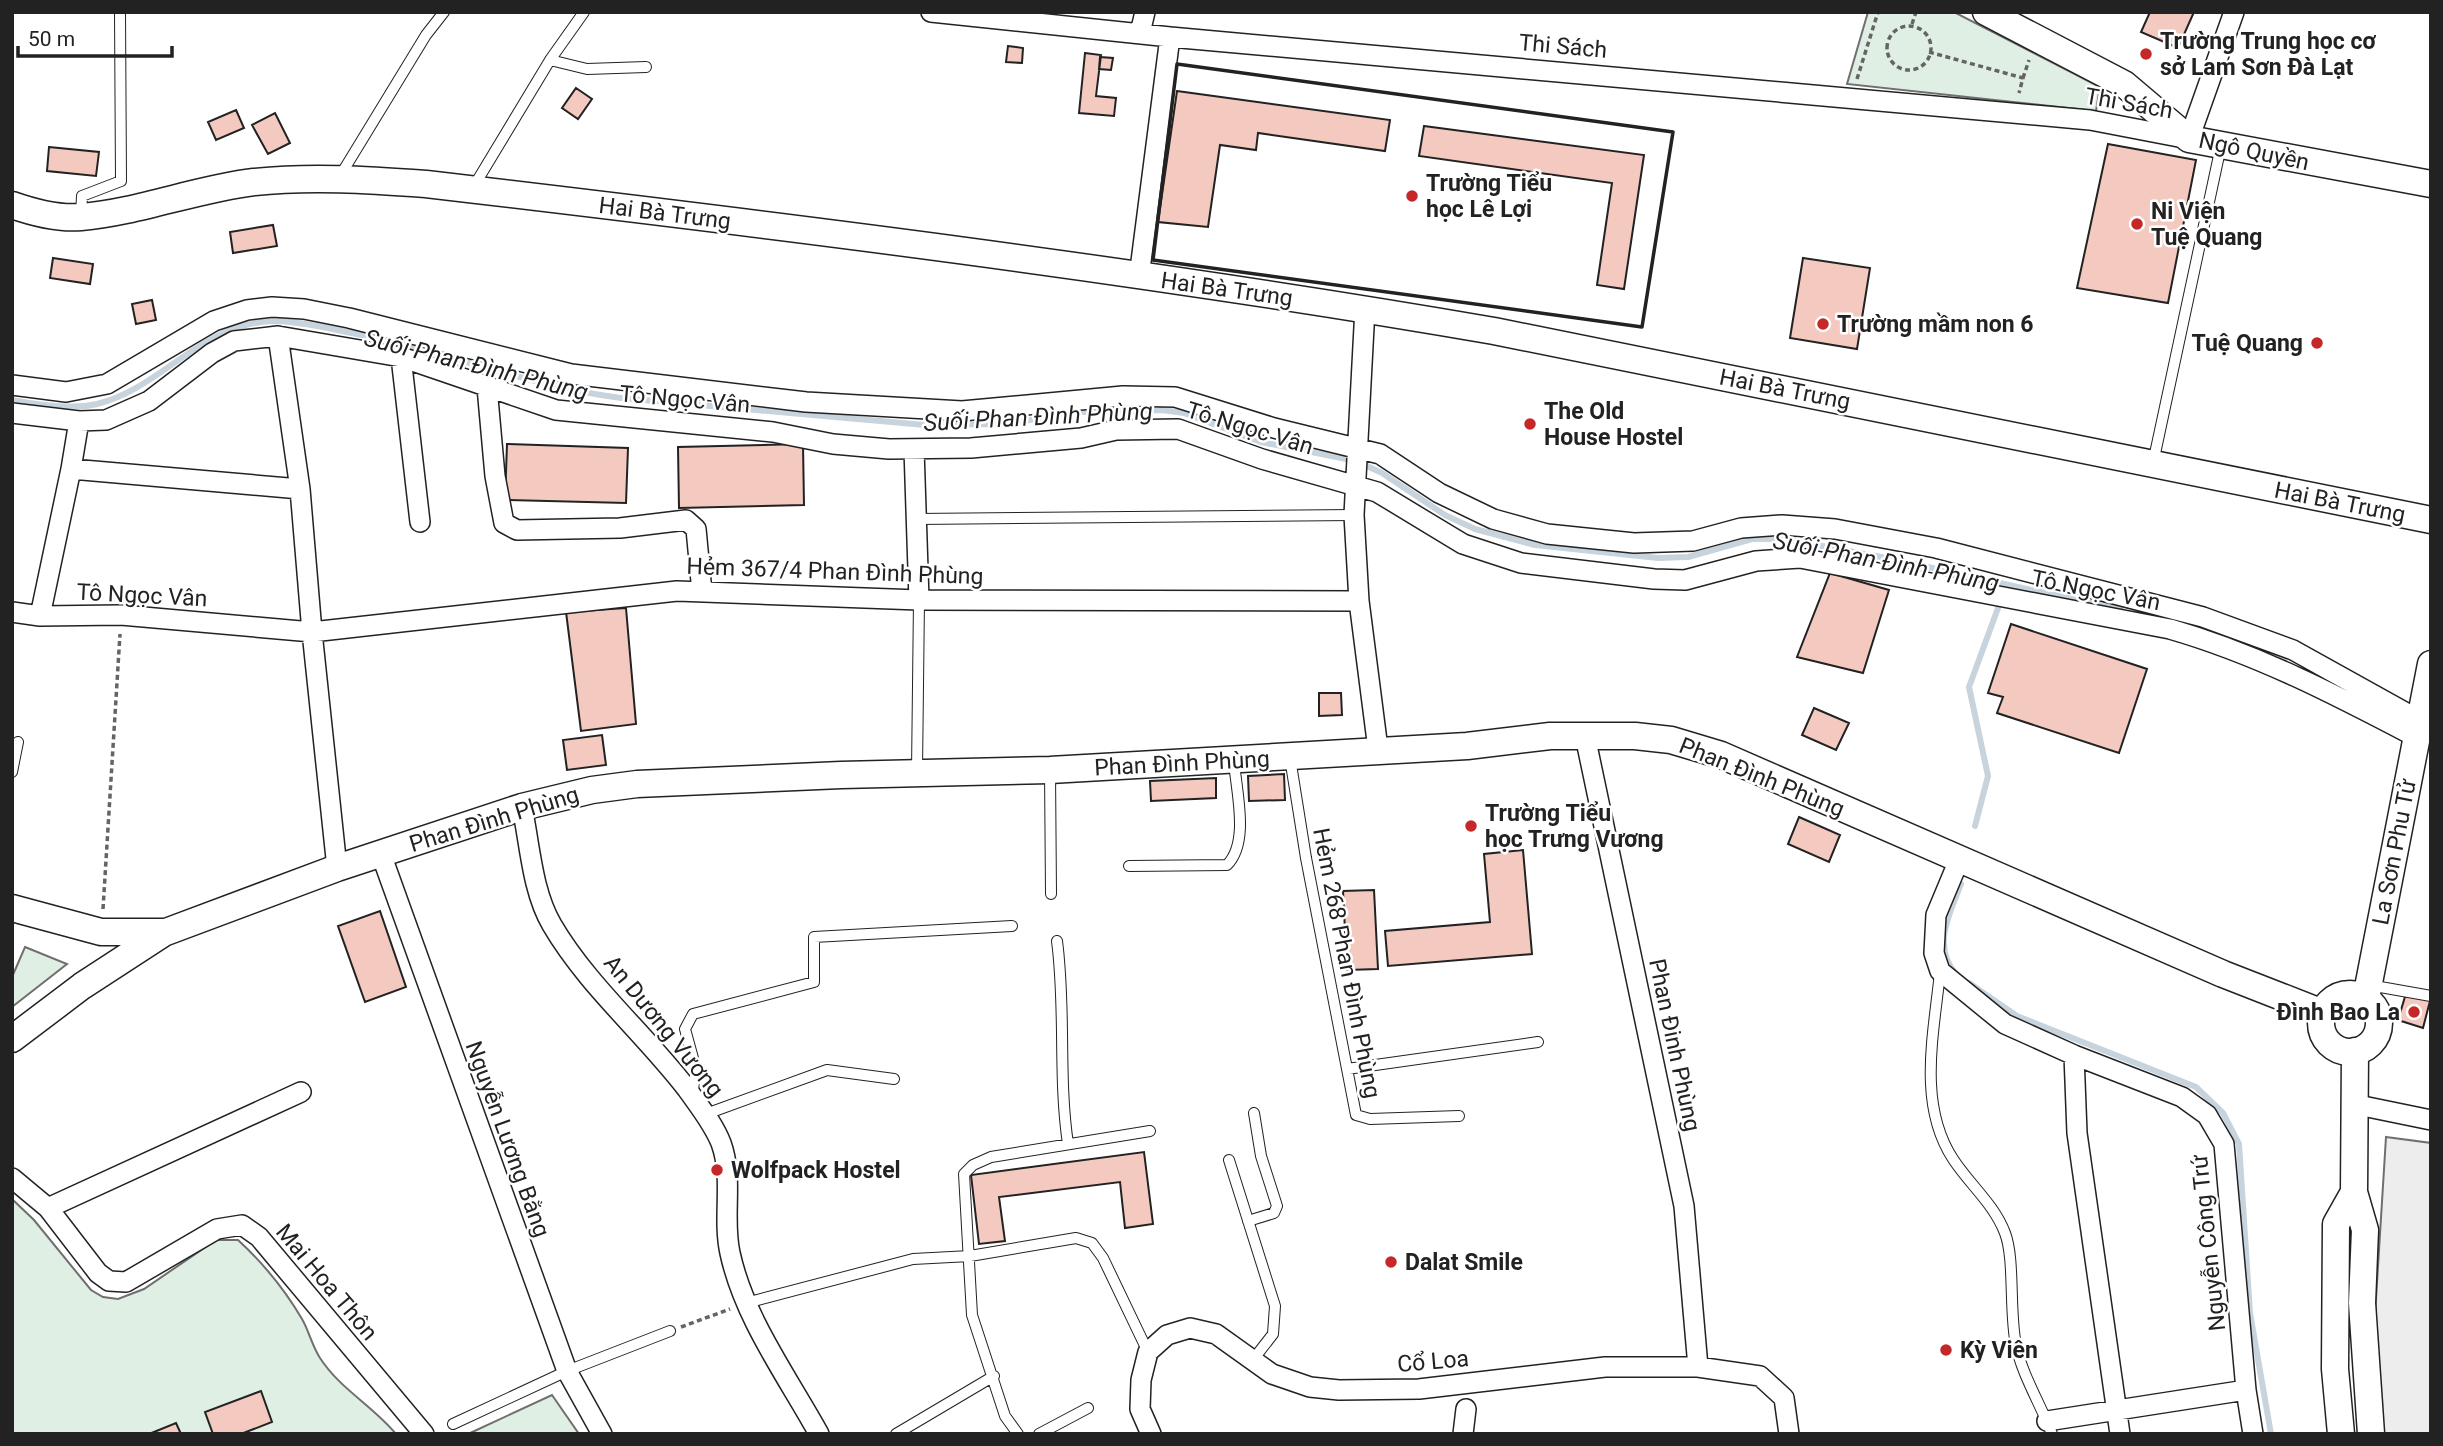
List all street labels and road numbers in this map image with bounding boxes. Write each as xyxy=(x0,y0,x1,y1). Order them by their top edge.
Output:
street label: Thi Sách xyxy=(1518,29,1608,64)
street label: Thi Sách xyxy=(2083,83,2175,124)
street label: Ngô Quyền xyxy=(2196,127,2312,176)
street label: Hai Bà Trưng xyxy=(597,192,733,235)
street label: Hai Bà Trưng xyxy=(1159,267,1295,312)
street label: Hai Bà Trưng xyxy=(1717,364,1853,415)
street label: Tô Ngọc Vân xyxy=(619,380,751,419)
street label: Tô Ngọc Vân xyxy=(1183,396,1316,461)
street label: Hai Bà Trưng xyxy=(2272,477,2408,528)
street label: Hẻm 367/4 Phan Đình Phùng xyxy=(686,553,984,590)
street label: Tô Ngọc Vân xyxy=(2029,565,2163,616)
street label: Tô Ngọc Vân xyxy=(76,579,208,612)
street label: Phan Đình Phùng xyxy=(1675,732,1848,823)
street label: Phan Đình Phùng xyxy=(1094,745,1271,782)
street label: La Sơn Phu Tử xyxy=(2367,776,2422,927)
street label: Phan Đình Phùng xyxy=(406,781,582,858)
street label: Hẻm 268 Phan Đình Phùng xyxy=(1307,826,1386,1101)
street label: An Dương Vương xyxy=(598,950,729,1103)
street label: Phan Đinh Phùng xyxy=(1643,956,1706,1134)
street label: Nguyễn Lương Bằng xyxy=(460,1038,556,1241)
street label: Nguyễn Công Trứ xyxy=(2186,1153,2231,1332)
street label: Mai Hoa Thôn xyxy=(270,1219,383,1346)
street label: Cổ Loa xyxy=(1396,1345,1470,1378)

